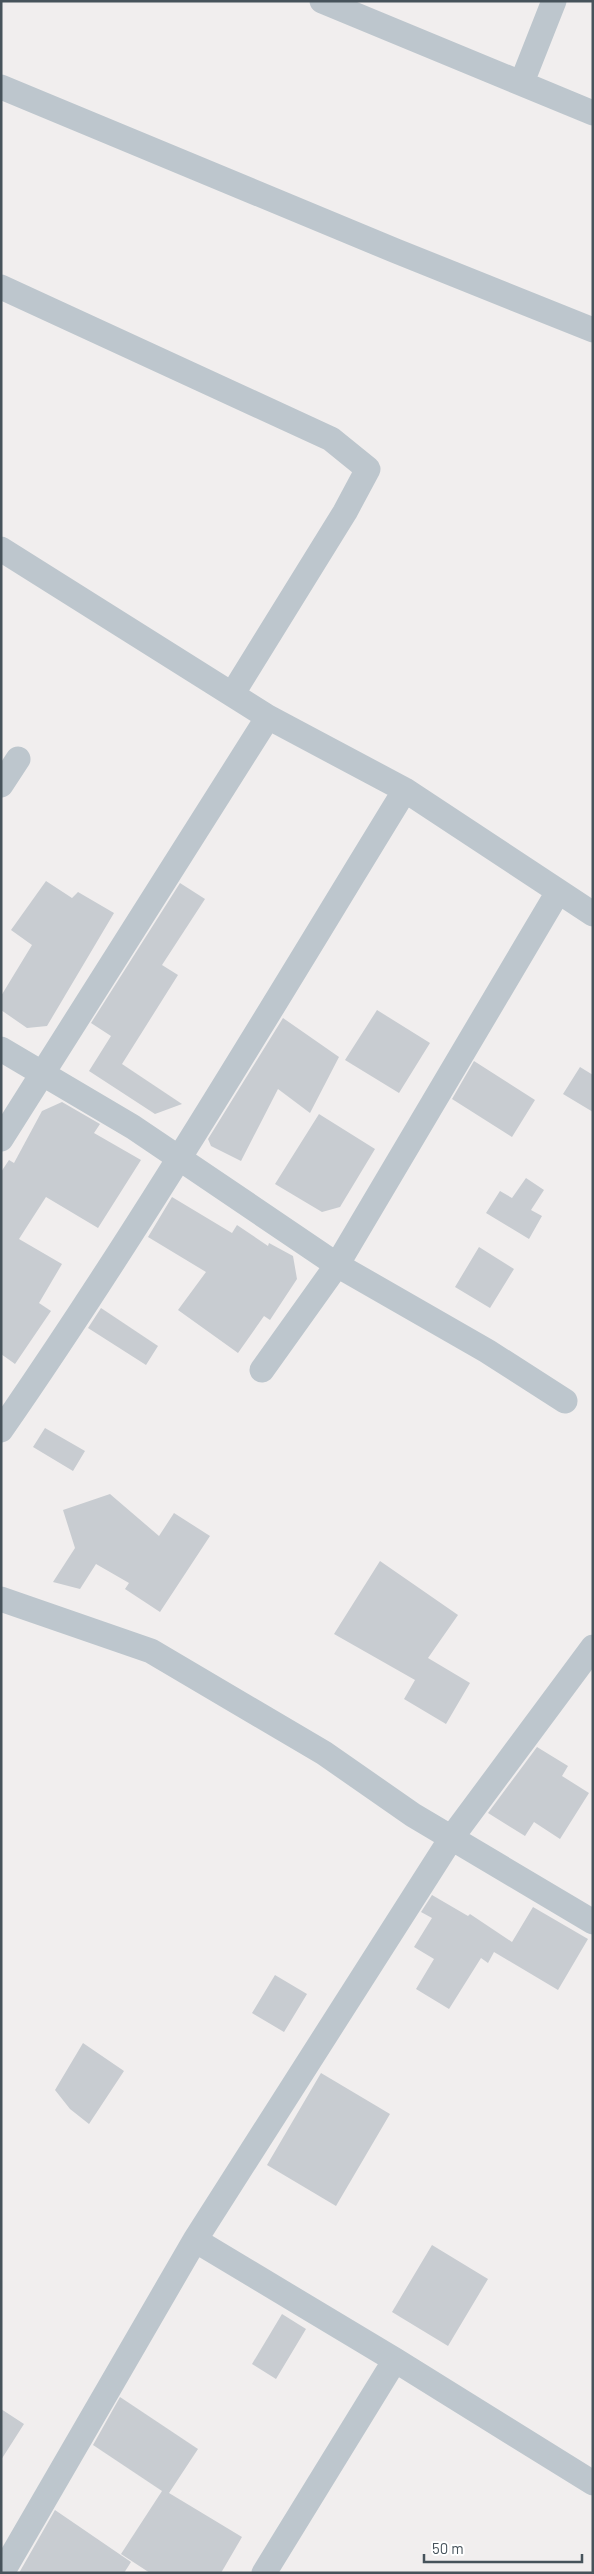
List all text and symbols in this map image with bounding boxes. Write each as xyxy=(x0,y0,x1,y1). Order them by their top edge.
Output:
scale bar xyxy=(424,2532,582,2564)
text: 50 m xyxy=(432,2539,464,2557)

